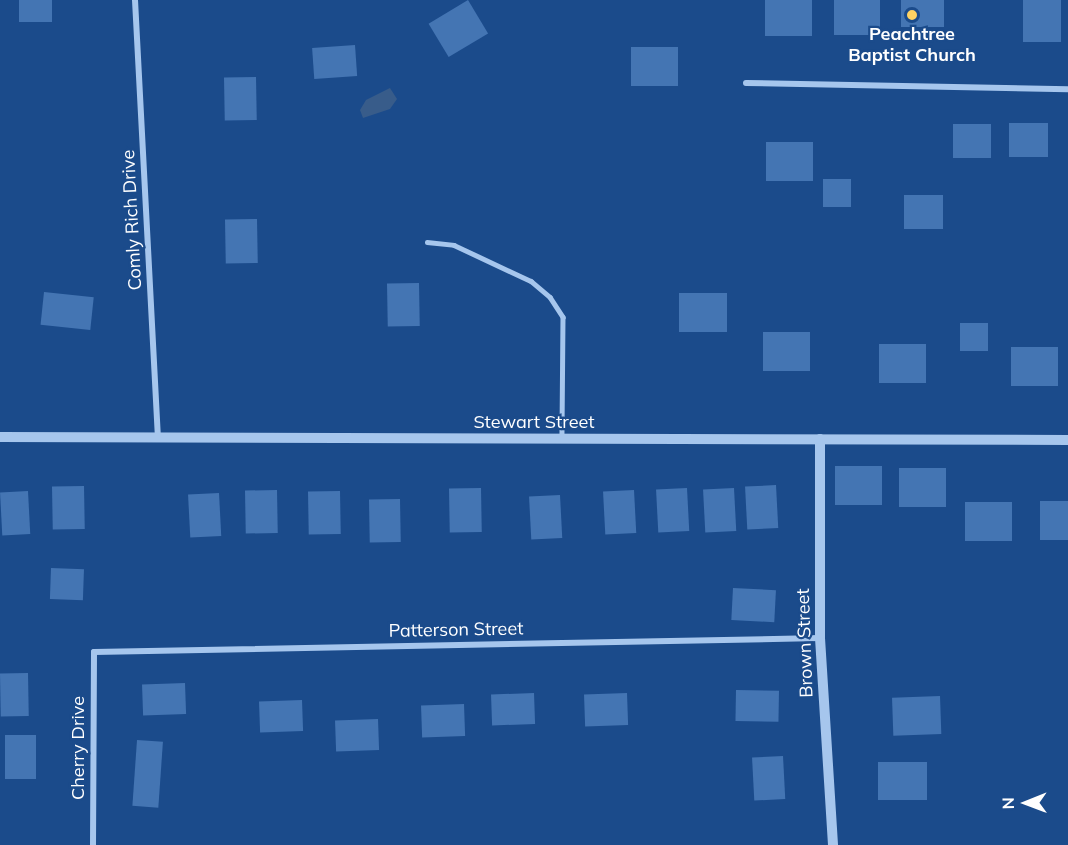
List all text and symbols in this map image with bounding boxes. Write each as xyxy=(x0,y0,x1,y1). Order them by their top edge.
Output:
marker: Peachtree Baptist Church xyxy=(905,8,919,22)
place label: Peachtree Baptist Church xyxy=(848,24,976,66)
street label: Comly Rich Drive xyxy=(118,149,146,291)
street label: Stewart Street xyxy=(473,411,595,433)
street label: Brown Street xyxy=(792,588,818,698)
street label: Patterson Street xyxy=(388,618,524,642)
street label: Cherry Drive xyxy=(67,696,89,800)
north arrow xyxy=(996,773,1056,833)
text: N xyxy=(998,797,1018,810)

